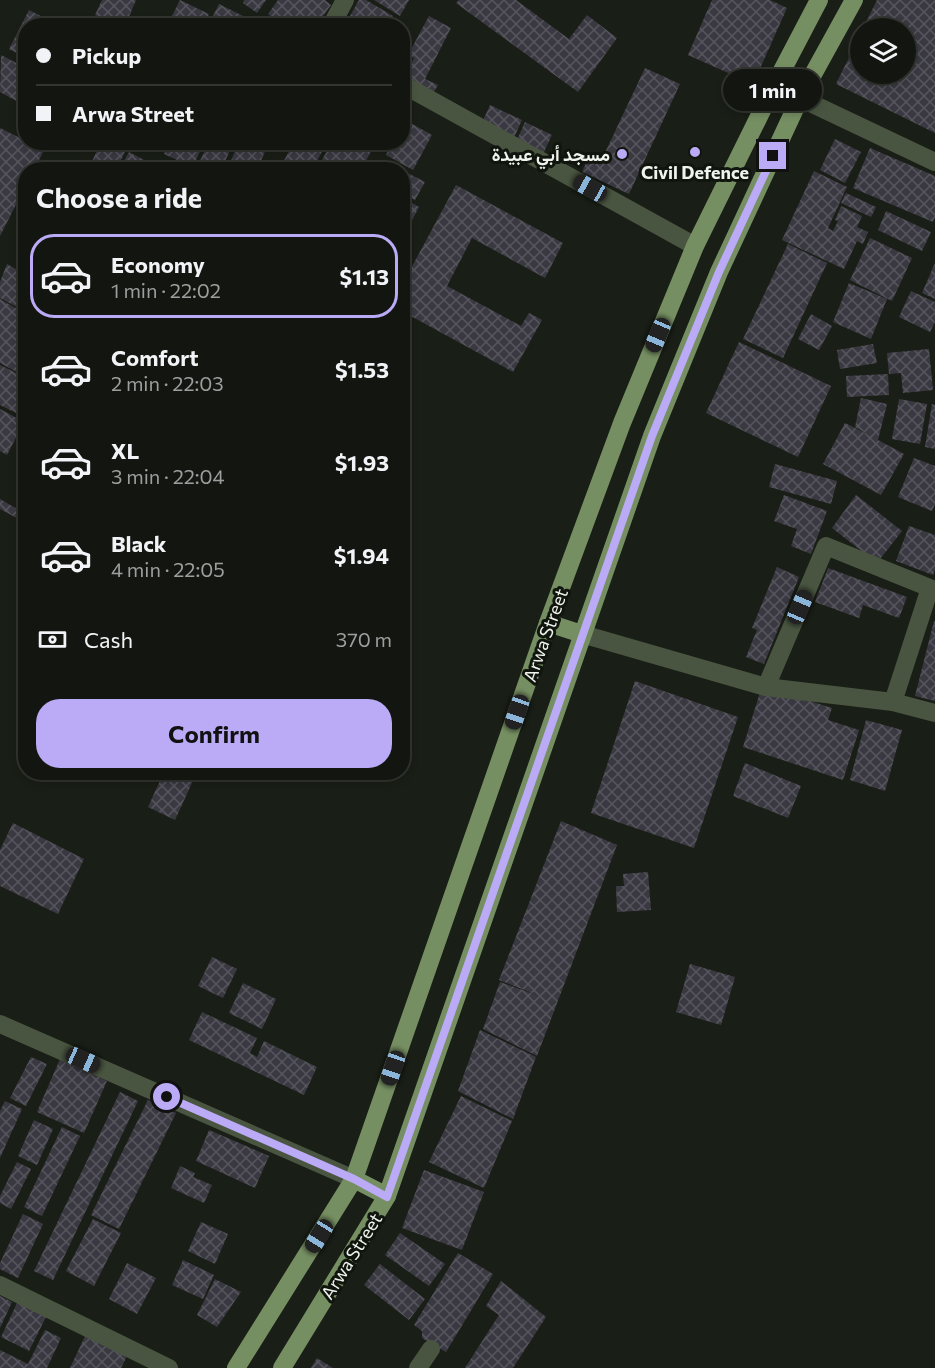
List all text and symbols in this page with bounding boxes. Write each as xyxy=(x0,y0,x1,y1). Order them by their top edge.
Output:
map controls xyxy=(850,18,916,84)
button: layers xyxy=(850,18,916,84)
text: Pickup xyxy=(72,42,141,69)
callout: 1 min xyxy=(724,69,822,111)
text: 1 min xyxy=(749,78,796,102)
text: Arwa Street xyxy=(72,100,194,127)
route end xyxy=(759,142,786,169)
place label: مسجد أبي عبيدة xyxy=(492,143,610,170)
marker: Civil Defence xyxy=(688,145,702,159)
marker: مسجد أبي عبيدة xyxy=(615,147,629,161)
place label: Civil Defence xyxy=(641,161,749,183)
car xyxy=(570,171,610,205)
text: Choose a ride xyxy=(36,181,202,214)
icon: car xyxy=(39,249,93,303)
text: Economy xyxy=(111,251,205,278)
text: $1.13 xyxy=(339,263,389,290)
text: 1 min · 22:02 xyxy=(111,278,221,302)
car xyxy=(643,315,673,355)
icon: car xyxy=(39,342,93,396)
text: Comfort xyxy=(111,344,199,371)
text: $1.53 xyxy=(335,356,389,383)
text: 2 min · 22:03 xyxy=(111,371,224,395)
icon: car xyxy=(39,435,93,489)
text: XL xyxy=(111,437,139,464)
text: $1.93 xyxy=(335,449,389,476)
text: 3 min · 22:04 xyxy=(111,464,225,488)
icon: car xyxy=(39,528,93,582)
text: Black xyxy=(111,530,166,557)
text: $1.94 xyxy=(334,542,389,569)
text: 4 min · 22:05 xyxy=(111,557,225,581)
street label: Arwa Street xyxy=(518,585,572,685)
car xyxy=(785,587,815,627)
icon: cash xyxy=(36,623,69,656)
text: Cash xyxy=(84,626,133,653)
text: 370 m xyxy=(336,627,392,651)
car xyxy=(503,692,531,732)
button: Confirm xyxy=(36,699,392,768)
car xyxy=(63,1044,103,1076)
car xyxy=(379,1048,407,1088)
route start xyxy=(153,1083,180,1110)
street label: Arwa Street xyxy=(316,1209,386,1303)
car xyxy=(302,1216,336,1256)

